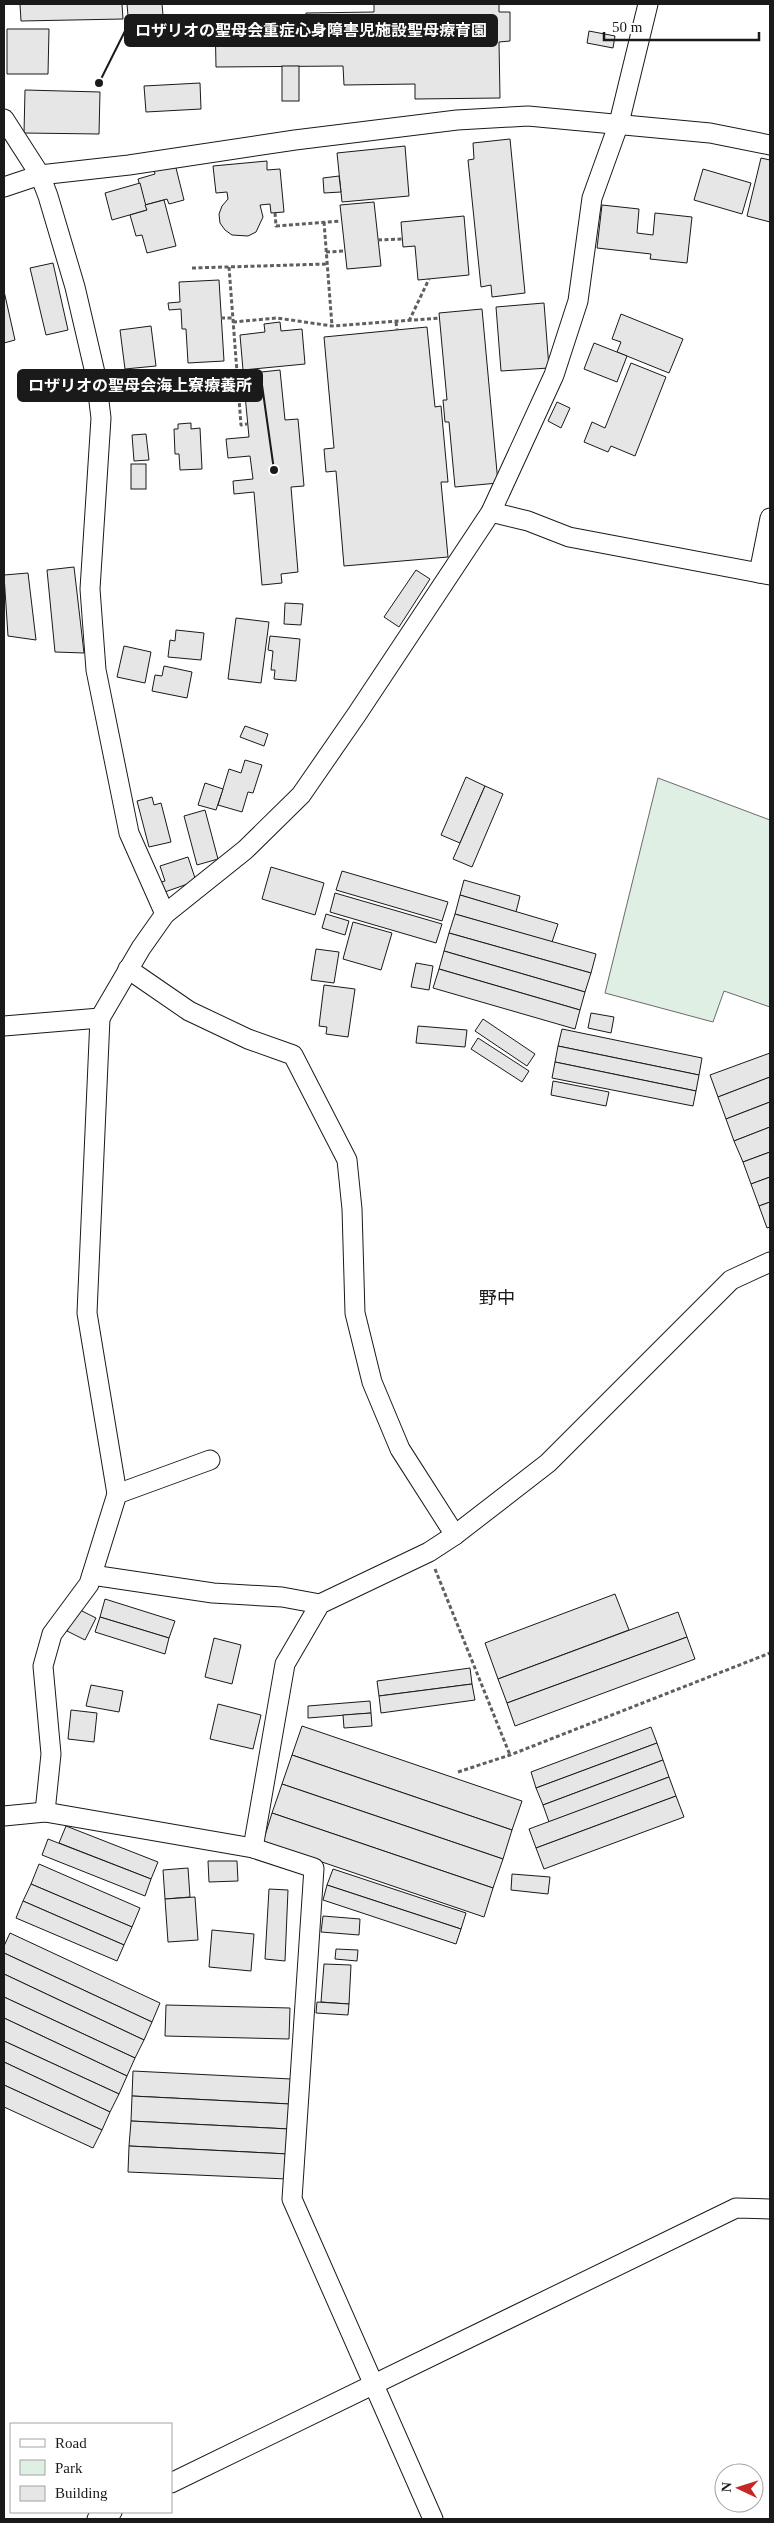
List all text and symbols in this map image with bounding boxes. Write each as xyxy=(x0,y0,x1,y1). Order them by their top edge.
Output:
scale bar xyxy=(604,10,759,42)
callout: ロザリオの聖母会重症心身障害児施設聖母療育園 xyxy=(125,15,497,46)
text: 50 m xyxy=(612,19,643,35)
text: ロザリオの聖母会重症心身障害児施設聖母療育園 xyxy=(135,22,487,39)
callout: ロザリオの聖母会海上寮療養所 xyxy=(18,370,262,401)
text: ロザリオの聖母会海上寮療養所 xyxy=(28,377,252,394)
district label: 野中 xyxy=(479,1288,515,1308)
legend xyxy=(10,2423,172,2513)
text: Road xyxy=(55,2435,87,2451)
text: Park xyxy=(55,2460,83,2476)
north arrow xyxy=(714,2463,764,2513)
text: N xyxy=(719,2482,734,2493)
text: Building xyxy=(55,2485,108,2501)

